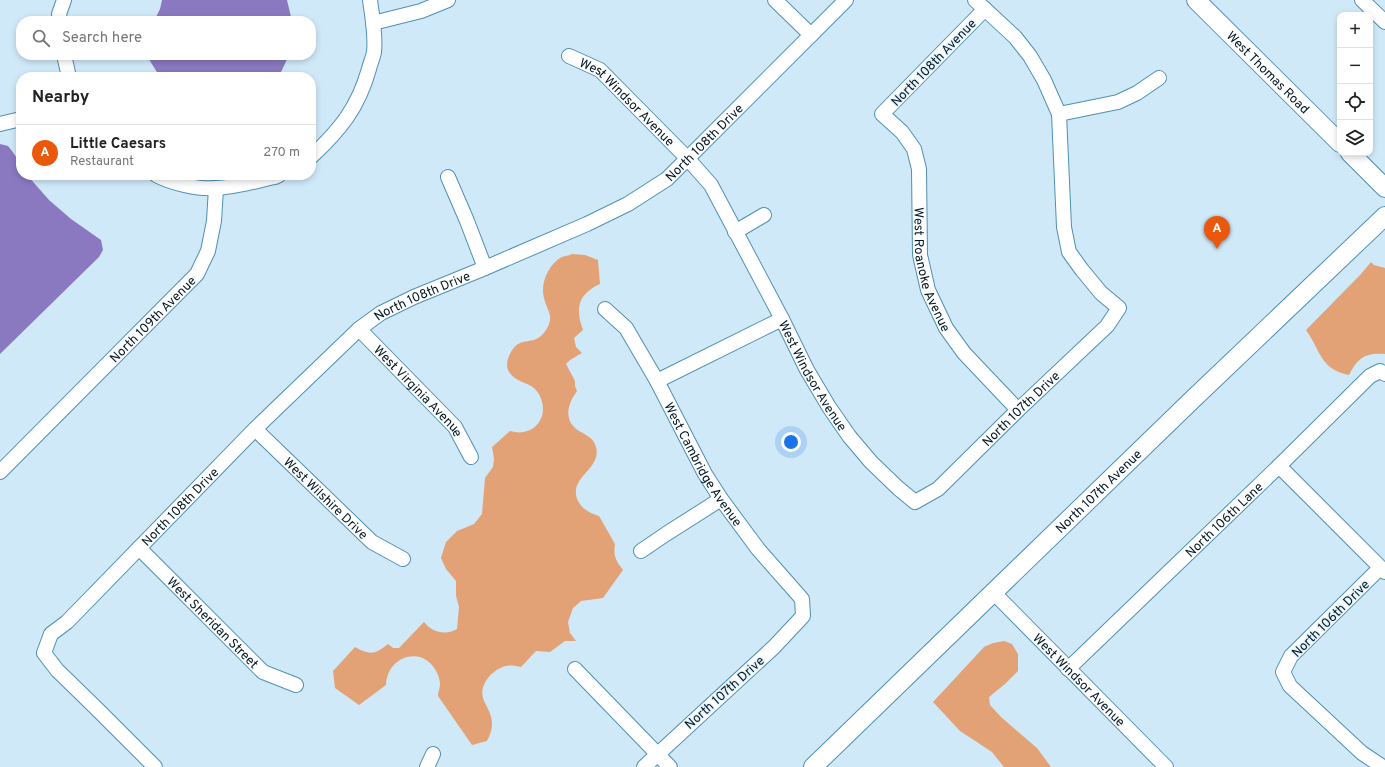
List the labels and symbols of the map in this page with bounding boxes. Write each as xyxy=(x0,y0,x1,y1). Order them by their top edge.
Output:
street label: North 108th Avenue xyxy=(889,16,980,111)
street label: West Thomas Road xyxy=(1222,29,1312,118)
street label: West Windsor Avenue xyxy=(576,56,677,150)
street label: North 108th Drive xyxy=(663,101,748,186)
street label: West Roanoke Avenue xyxy=(909,207,953,335)
pin: A xyxy=(1204,216,1230,249)
street label: North 108th Drive xyxy=(372,269,473,325)
street label: North 109th Avenue xyxy=(107,274,200,367)
street label: West Windsor Avenue xyxy=(774,318,849,435)
street label: West Virginia Avenue xyxy=(369,343,465,440)
street label: North 107th Drive xyxy=(980,369,1064,451)
street label: West Cambridge Avenue xyxy=(659,400,745,530)
your location xyxy=(781,432,801,452)
street label: North 107th Avenue xyxy=(1053,447,1146,538)
street label: West Wilshire Drive xyxy=(279,455,370,544)
street label: North 108th Drive xyxy=(139,465,223,550)
street label: North 106th Lane xyxy=(1183,480,1267,562)
street label: West Sheridan Street xyxy=(163,575,261,673)
street label: North 106th Drive xyxy=(1289,577,1374,662)
street label: West Windsor Avenue xyxy=(1029,631,1128,731)
street label: North 107th Drive xyxy=(682,654,768,733)

